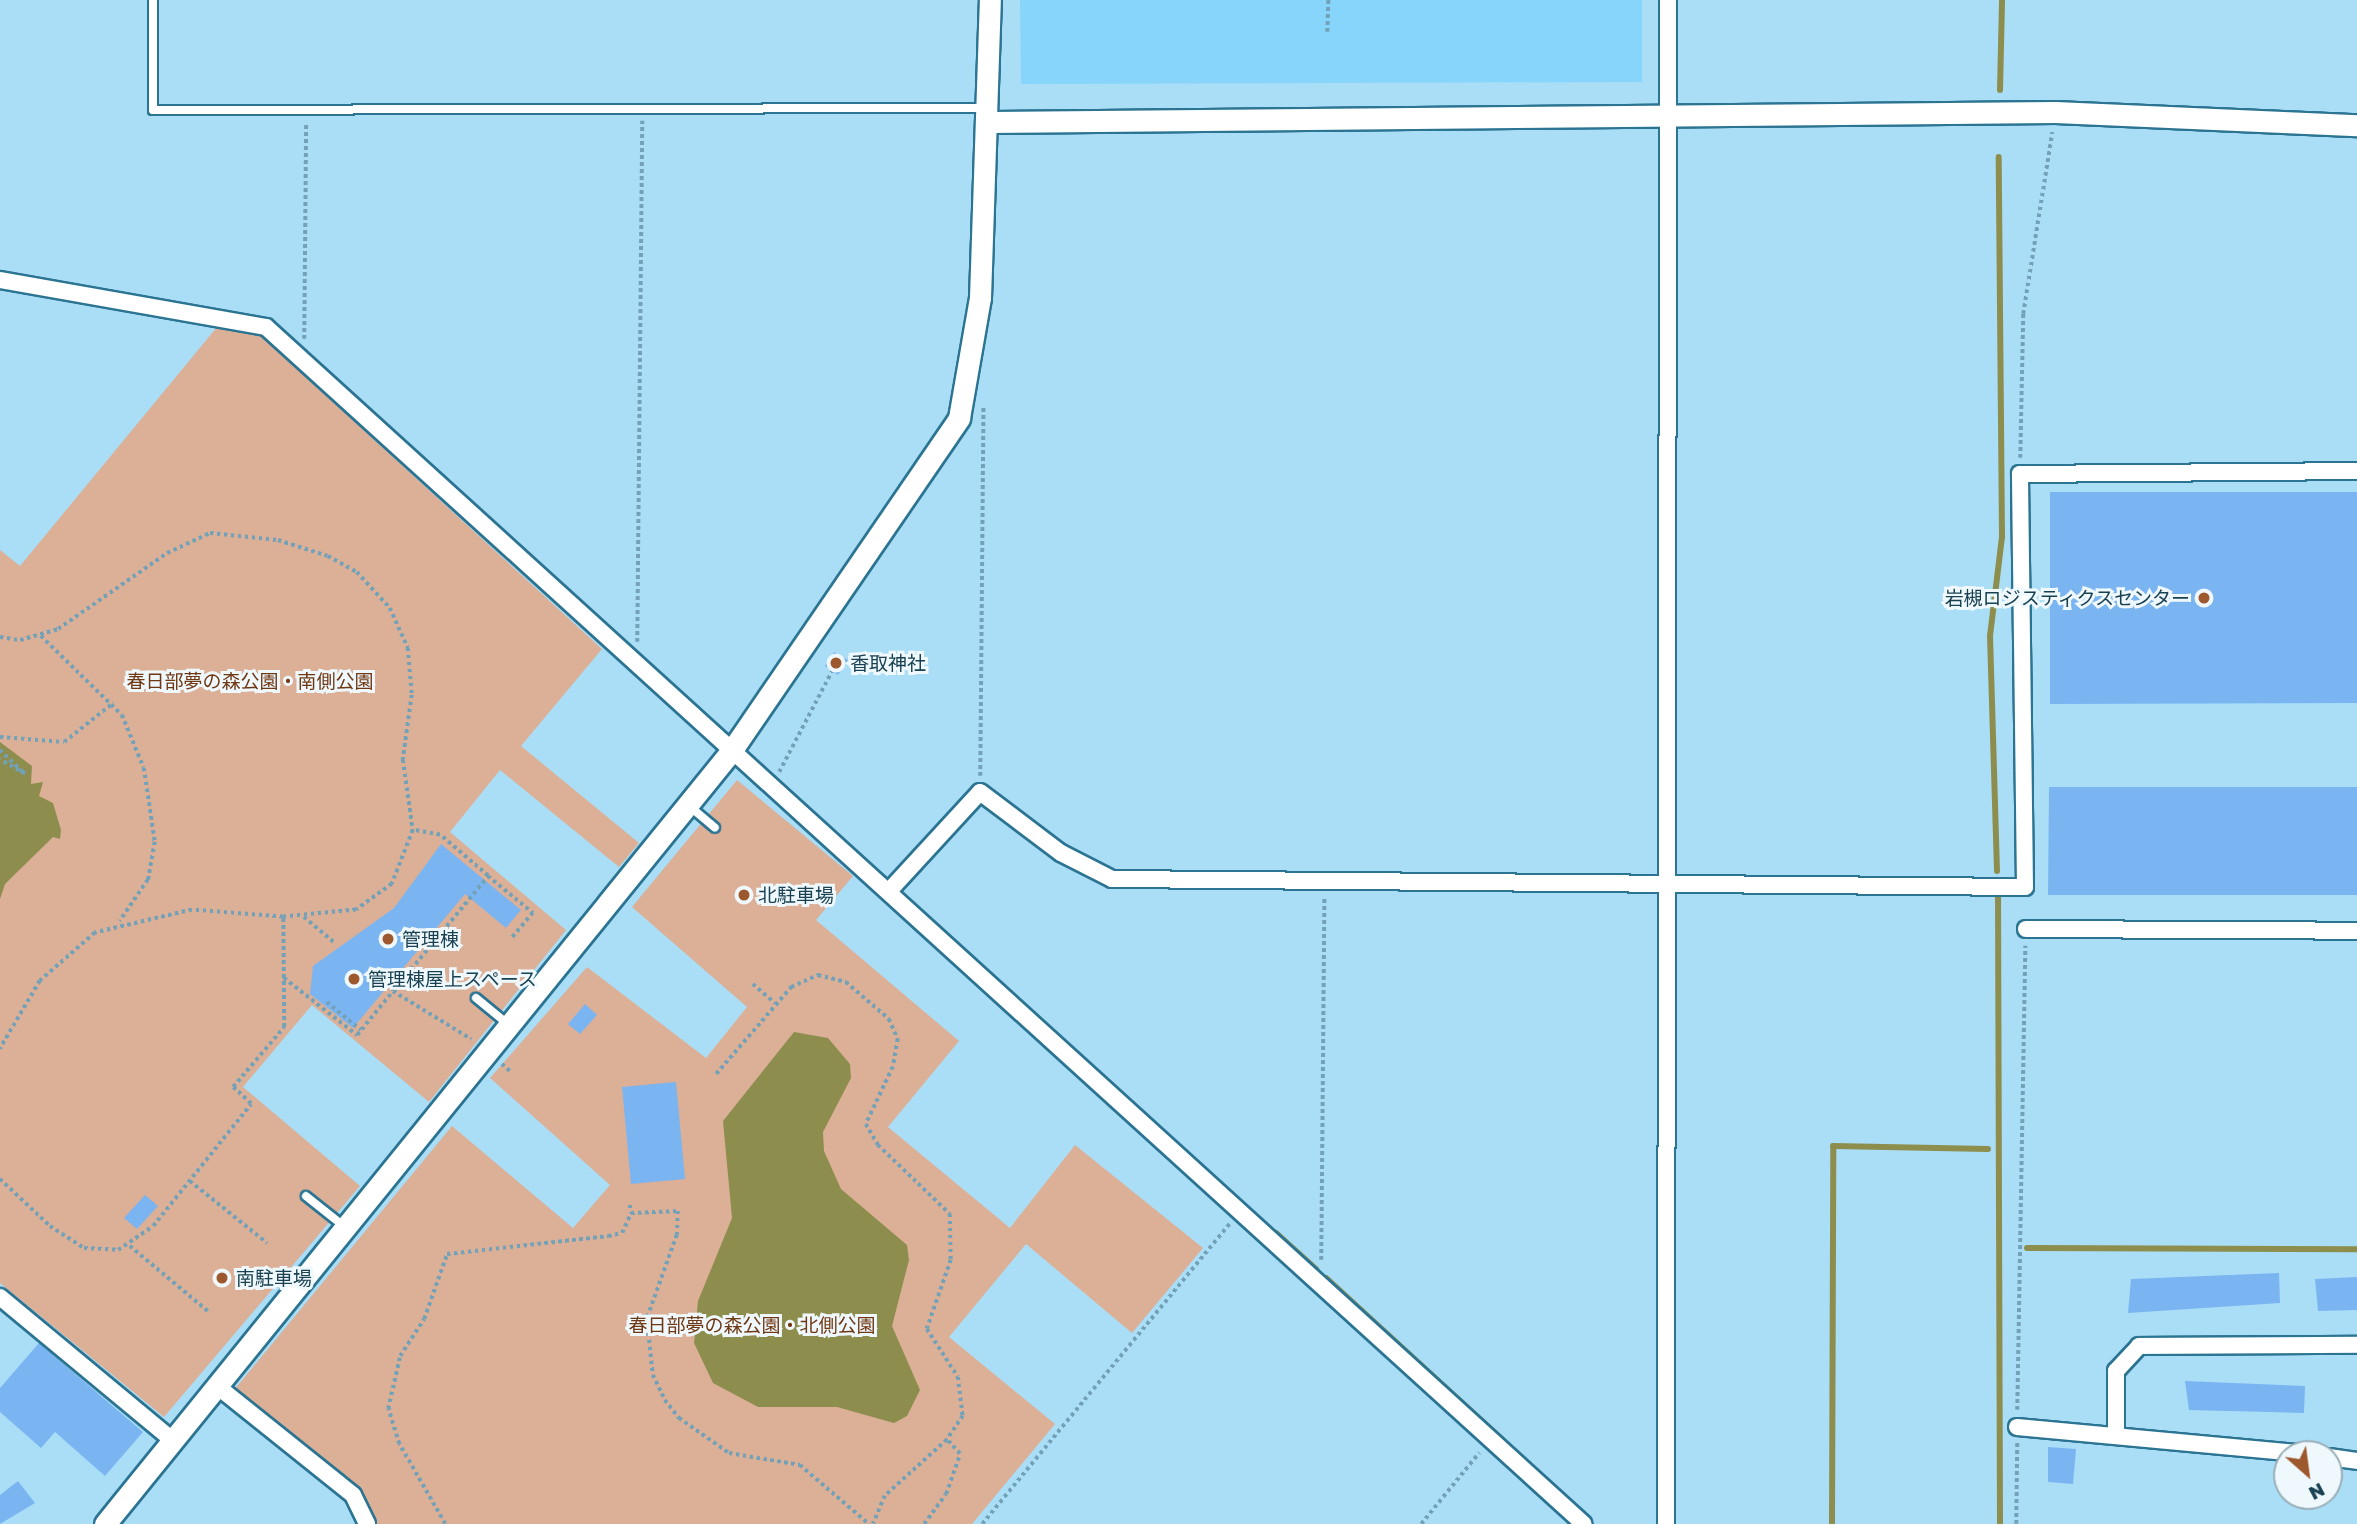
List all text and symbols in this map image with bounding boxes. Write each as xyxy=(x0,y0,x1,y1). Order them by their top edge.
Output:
place label: 岩槻ロジスティクスセンター xyxy=(1943,587,2190,609)
marker: 岩槻ロジスティクスセンター xyxy=(2196,590,2212,606)
place label: 香取神社 xyxy=(850,652,926,674)
marker: 香取神社 xyxy=(828,655,844,671)
park label: 春日部夢の森公園・南側公園 xyxy=(127,670,373,692)
place label: 北駐車場 xyxy=(758,884,834,906)
marker: 北駐車場 xyxy=(736,887,752,903)
place label: 管理棟 xyxy=(402,928,459,950)
marker: 管理棟 xyxy=(380,931,396,947)
place label: 管理棟屋上スペース xyxy=(368,968,539,990)
marker: 管理棟屋上スペース xyxy=(346,971,362,987)
place label: 南駐車場 xyxy=(236,1267,312,1289)
marker: 南駐車場 xyxy=(214,1270,230,1286)
park label: 春日部夢の森公園・北側公園 xyxy=(629,1314,875,1336)
north arrow xyxy=(2273,1440,2343,1510)
text: N xyxy=(2305,1479,2329,1506)

